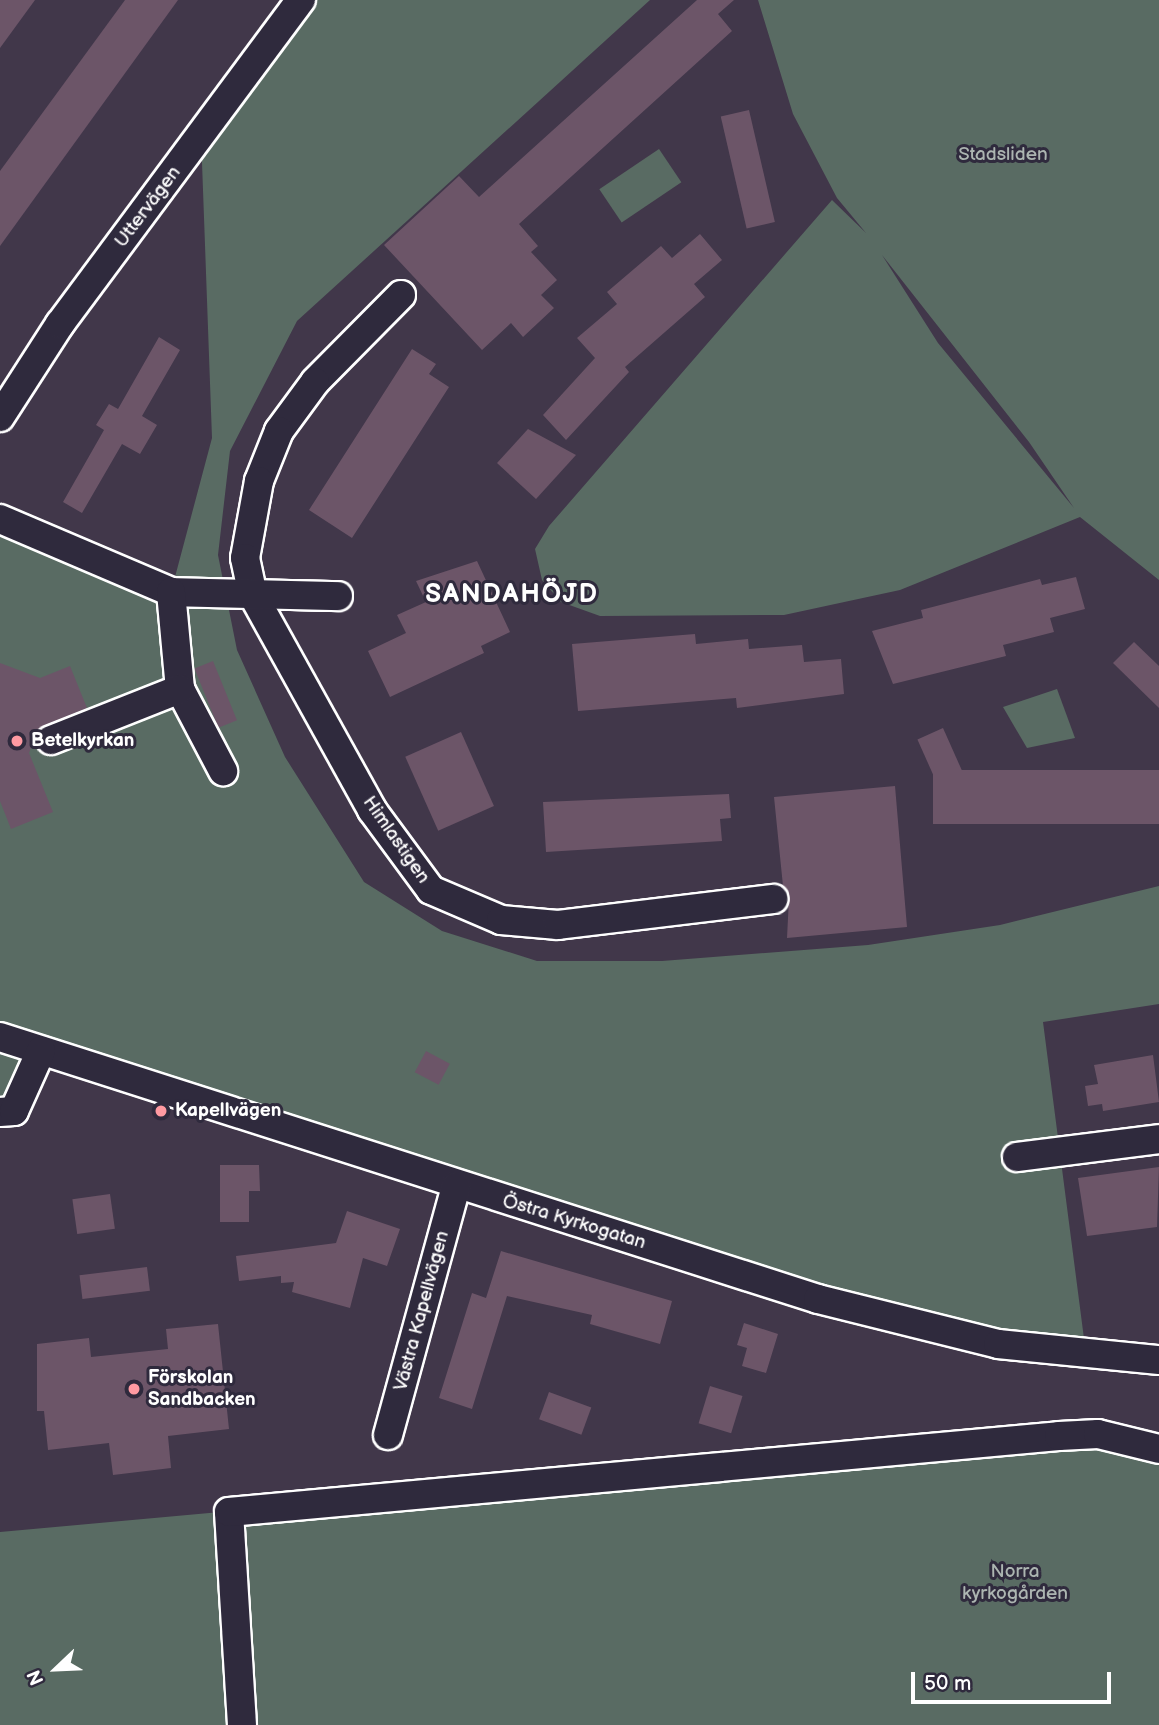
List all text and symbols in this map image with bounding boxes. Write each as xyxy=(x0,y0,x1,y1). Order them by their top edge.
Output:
park label: Stadsliden xyxy=(958,144,1048,166)
street label: Uttervägen xyxy=(110,162,186,252)
district label: SANDAHÖJD xyxy=(426,579,598,611)
place label: Betelkyrkan xyxy=(31,730,134,752)
marker: Betelkyrkan xyxy=(9,733,25,749)
street label: Himlastigen xyxy=(358,792,434,888)
place label: Kapellvägen xyxy=(175,1100,281,1122)
marker: Kapellvägen xyxy=(153,1103,169,1119)
street label: Östra Kyrkogatan xyxy=(500,1189,648,1255)
street label: Västra Kapellvägen xyxy=(390,1228,454,1394)
place label: Förskolan Sandbacken xyxy=(148,1367,256,1411)
marker: Förskolan Sandbacken xyxy=(126,1381,142,1397)
park label: Norra kyrkogården xyxy=(962,1561,1068,1605)
north arrow xyxy=(21,1634,91,1704)
scale bar xyxy=(914,1658,1114,1702)
text: N xyxy=(23,1666,50,1688)
text: 50 m xyxy=(924,1671,971,1696)

